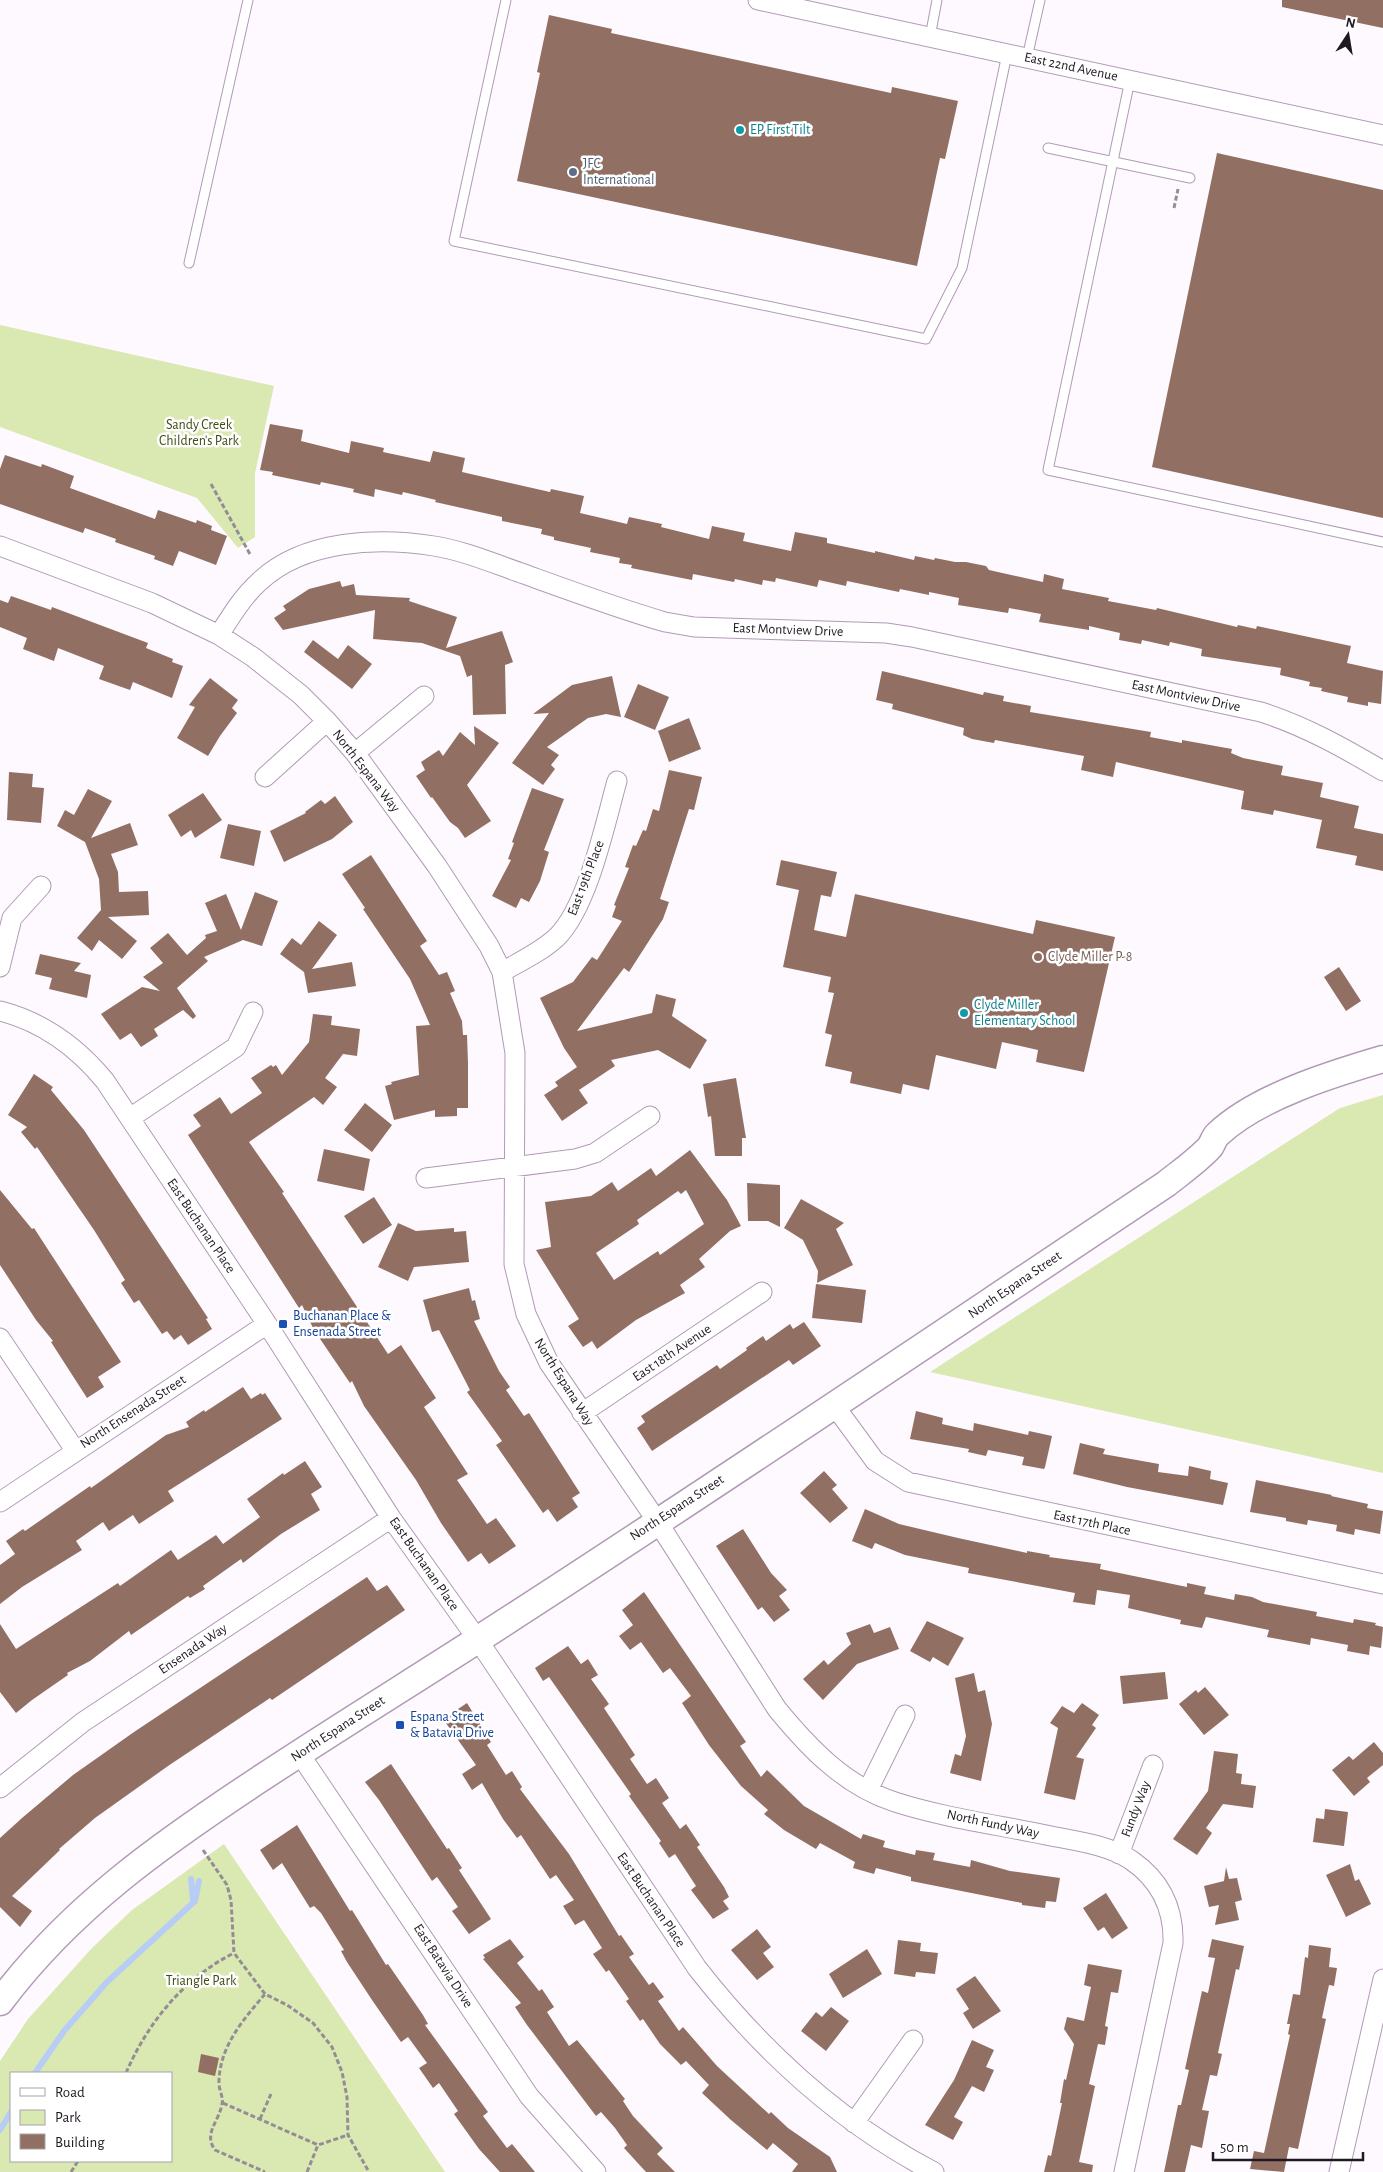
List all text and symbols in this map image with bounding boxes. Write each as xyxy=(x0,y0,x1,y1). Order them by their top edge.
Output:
north arrow xyxy=(1323,10,1373,60)
text: N xyxy=(1344,15,1357,31)
street label: East 22nd Avenue xyxy=(1023,50,1119,84)
place label: EP First Tilt xyxy=(750,123,811,137)
marker: EP First Tilt xyxy=(734,124,746,136)
place label: JFC International xyxy=(583,157,655,187)
marker: JFC International xyxy=(567,166,579,178)
park label: Sandy Creek Children's Park xyxy=(159,418,240,448)
street label: East Montview Drive xyxy=(732,621,844,639)
street label: East Montview Drive xyxy=(1130,678,1242,714)
street label: North Espana Way xyxy=(330,727,402,815)
street label: East 19th Place xyxy=(565,838,607,918)
place label: Clyde Miller P-8 xyxy=(1048,950,1132,964)
marker: Clyde Miller P-8 xyxy=(1032,951,1044,963)
place label: Clyde Miller Elementary School xyxy=(974,998,1076,1028)
marker: Clyde Miller Elementary School xyxy=(958,1007,970,1019)
street label: East Buchanan Place xyxy=(164,1176,238,1276)
street label: North Espana Street xyxy=(966,1248,1065,1321)
place label: Buchanan Place & Ensenada Street xyxy=(293,1309,391,1339)
marker: Buchanan Place & Ensenada Street xyxy=(277,1318,289,1330)
street label: East 18th Avenue xyxy=(630,1322,714,1384)
street label: North Espana Way xyxy=(532,1336,596,1428)
street label: North Ensenada Street xyxy=(78,1372,189,1451)
street label: North Espana Street xyxy=(628,1472,727,1544)
street label: East 17th Place xyxy=(1052,1508,1132,1538)
street label: East Buchanan Place xyxy=(387,1515,461,1613)
street label: Ensenada Way xyxy=(156,1621,230,1677)
street label: North Espana Street xyxy=(289,1693,388,1765)
place label: Espana Street & Batavia Drive xyxy=(410,1710,494,1740)
marker: Espana Street & Batavia Drive xyxy=(394,1719,406,1731)
street label: Fundy Way xyxy=(1119,1779,1153,1839)
street label: North Fundy Way xyxy=(946,1807,1040,1841)
street label: East Buchanan Place xyxy=(614,1850,688,1950)
street label: East Batavia Drive xyxy=(411,1922,475,2010)
park label: Triangle Park xyxy=(166,1974,237,1988)
legend xyxy=(10,2072,172,2162)
text: Road xyxy=(55,2085,85,2100)
text: Park xyxy=(55,2110,81,2125)
scale bar xyxy=(1213,2130,1363,2162)
text: Building xyxy=(55,2135,105,2150)
text: 50 m xyxy=(1220,2140,1249,2155)

